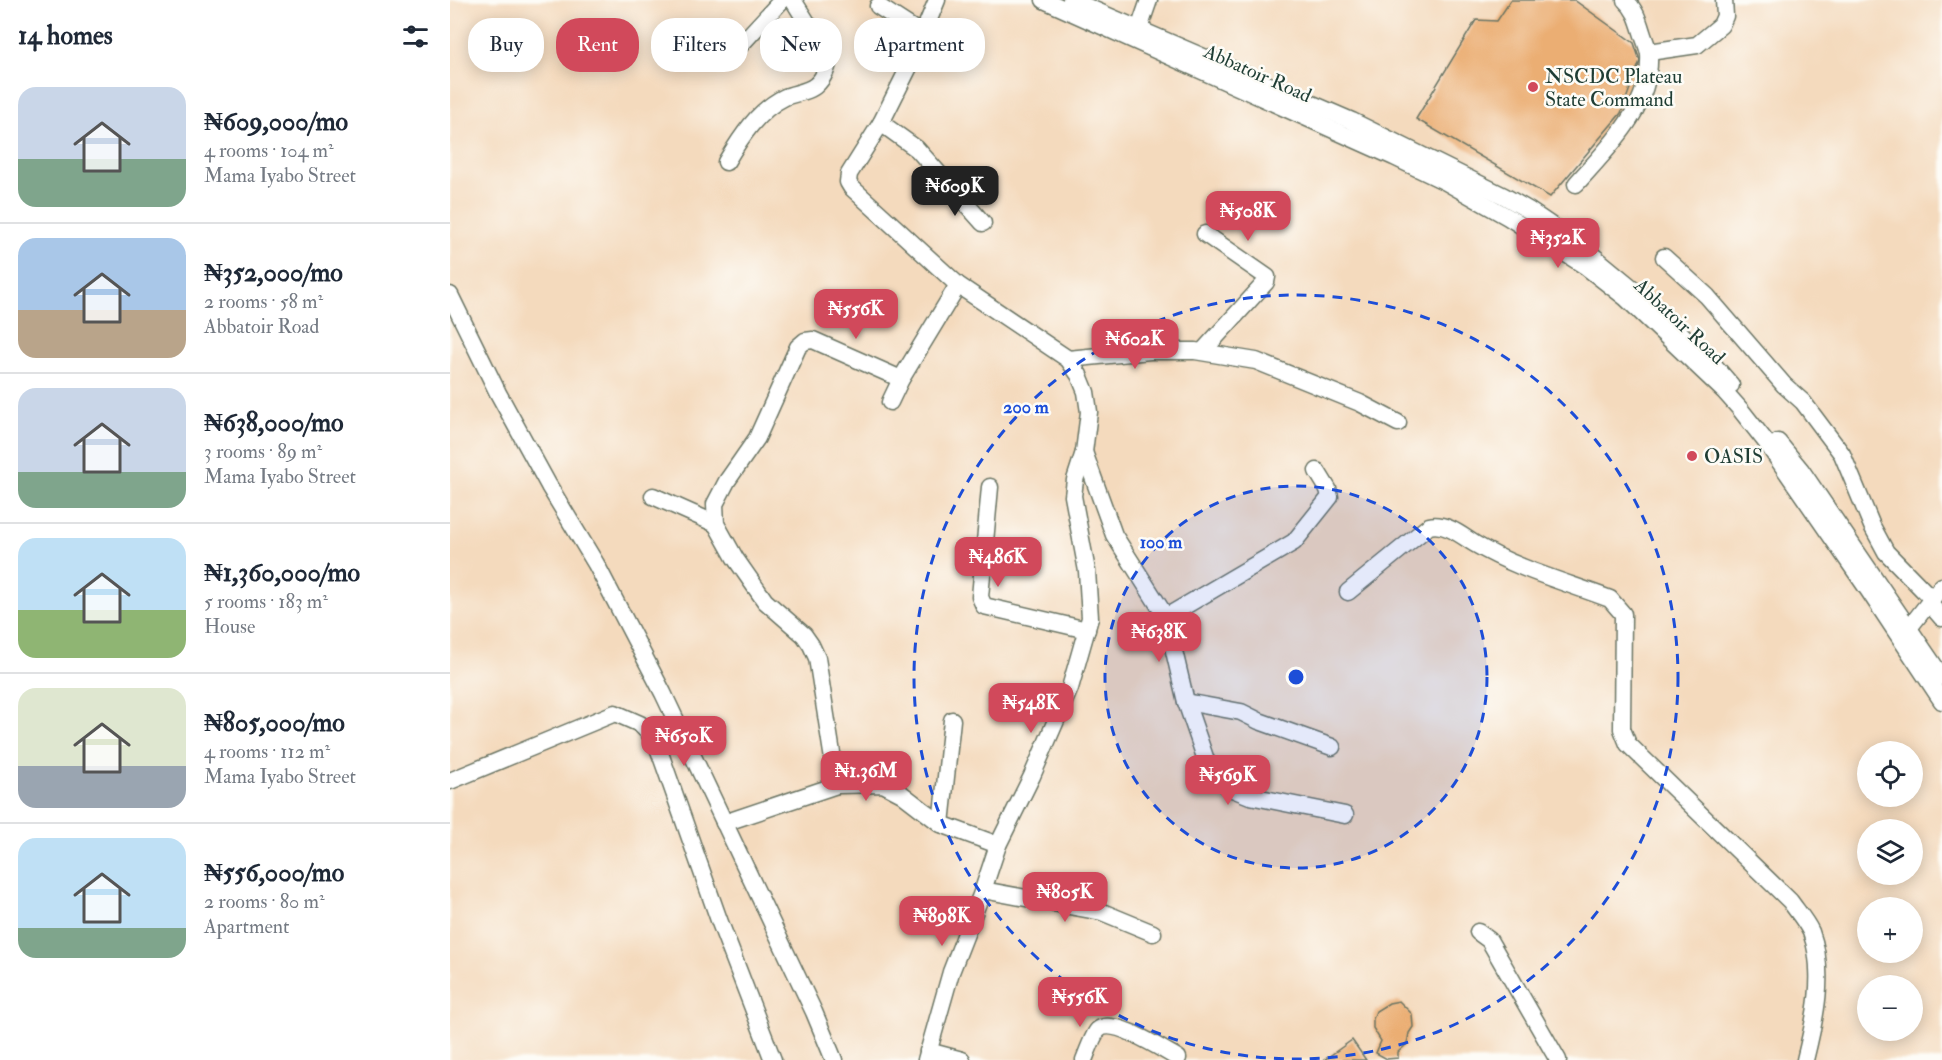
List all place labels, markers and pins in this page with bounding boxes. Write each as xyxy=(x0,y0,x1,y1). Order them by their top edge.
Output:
place label: NSCDC Plateau State Command xyxy=(1545,64,1682,112)
marker: NSCDC Plateau State Command xyxy=(1526,80,1540,94)
pin: ₦609K xyxy=(913,166,997,217)
pin: ₦508K xyxy=(1206,191,1290,242)
pin: ₦352K xyxy=(1516,218,1600,269)
pin: ₦556K xyxy=(814,289,898,340)
pin: ₦602K xyxy=(1093,319,1177,370)
place label: OASIS xyxy=(1704,444,1763,469)
marker: OASIS xyxy=(1685,449,1699,463)
pin: ₦486K xyxy=(956,537,1040,588)
pin: ₦638K xyxy=(1117,612,1201,663)
centre of rings xyxy=(1286,667,1306,687)
pin: ₦548K xyxy=(989,683,1073,734)
pin: ₦650K xyxy=(642,716,726,767)
pin: ₦1.36M xyxy=(817,751,915,802)
pin: ₦569K xyxy=(1186,755,1270,806)
pin: ₦805K xyxy=(1023,872,1107,923)
pin: ₦898K xyxy=(900,896,984,947)
pin: ₦556K xyxy=(1038,977,1122,1028)

